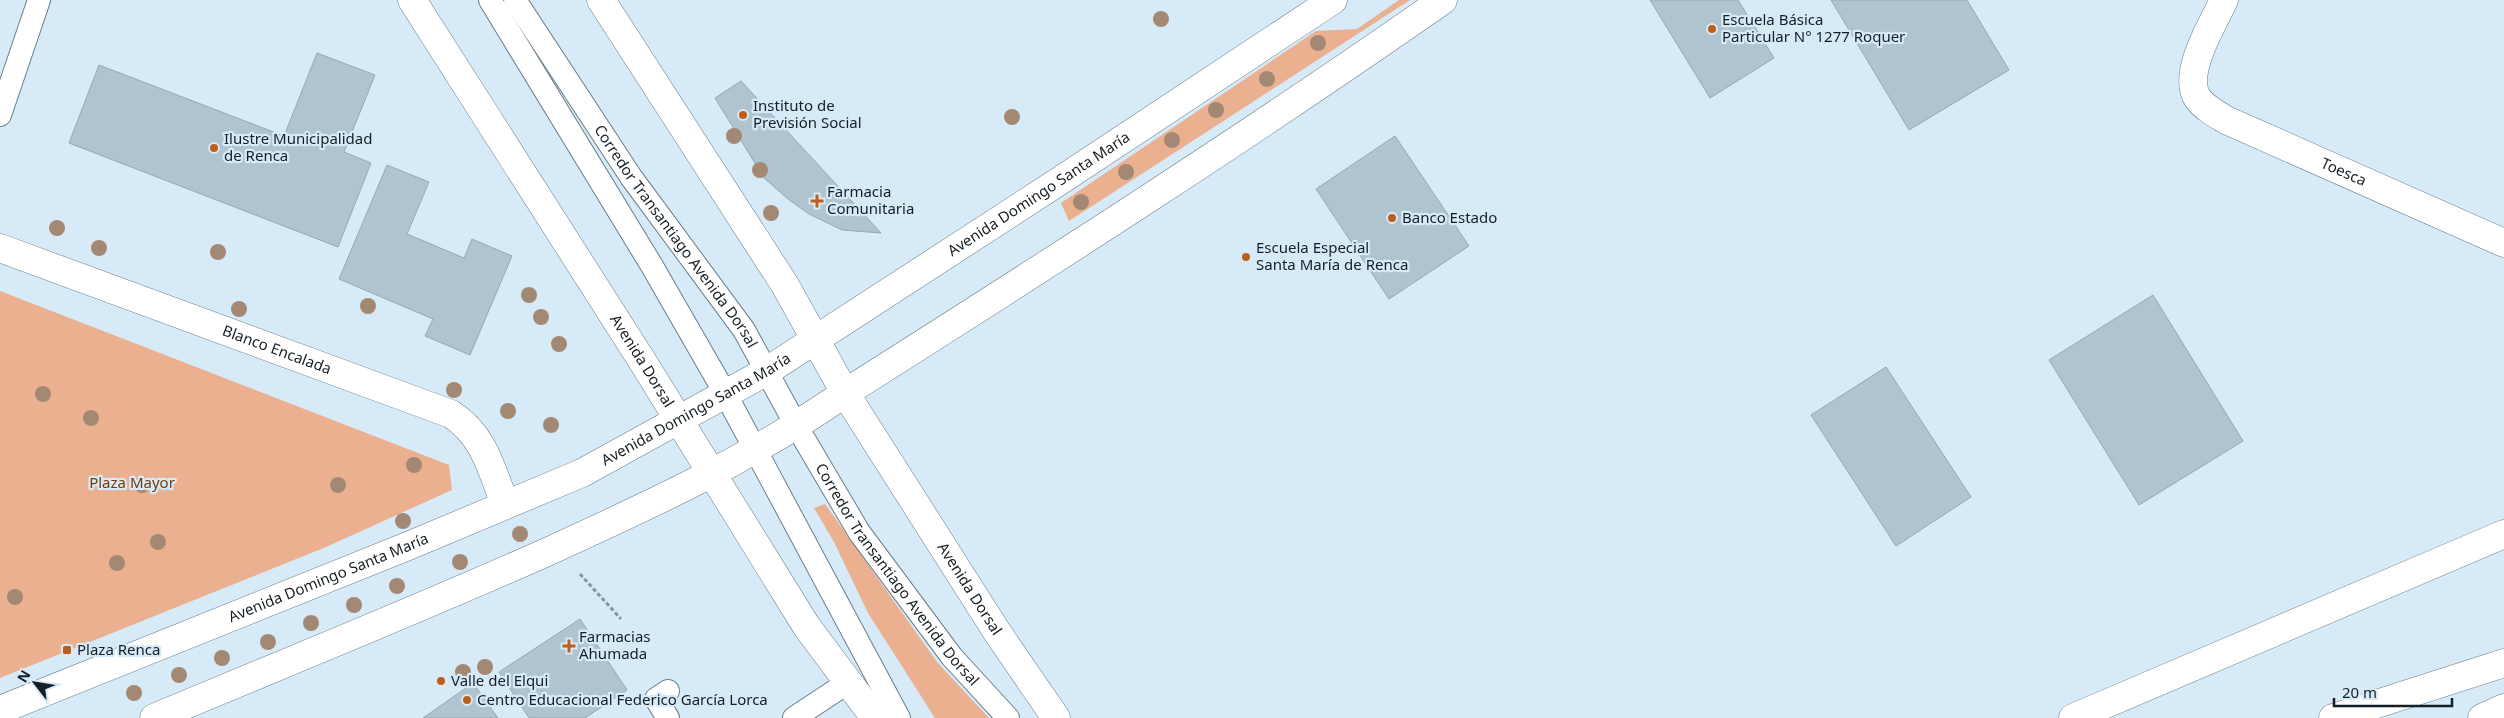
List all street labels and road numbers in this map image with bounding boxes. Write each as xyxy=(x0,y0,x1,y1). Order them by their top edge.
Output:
street label: Corredor Transantiago Avenida Dorsal xyxy=(590,120,763,351)
street label: Avenida Domingo Santa María xyxy=(943,126,1133,260)
street label: Toesca xyxy=(2318,152,2370,190)
street label: Avenida Dorsal xyxy=(606,310,679,411)
street label: Blanco Encalada xyxy=(220,320,334,378)
street label: Avenida Domingo Santa María xyxy=(597,347,794,470)
street label: Corredor Transantiago Avenida Dorsal xyxy=(812,460,984,688)
street label: Avenida Domingo Santa María xyxy=(225,528,431,626)
street label: Avenida Dorsal xyxy=(934,540,1006,638)

